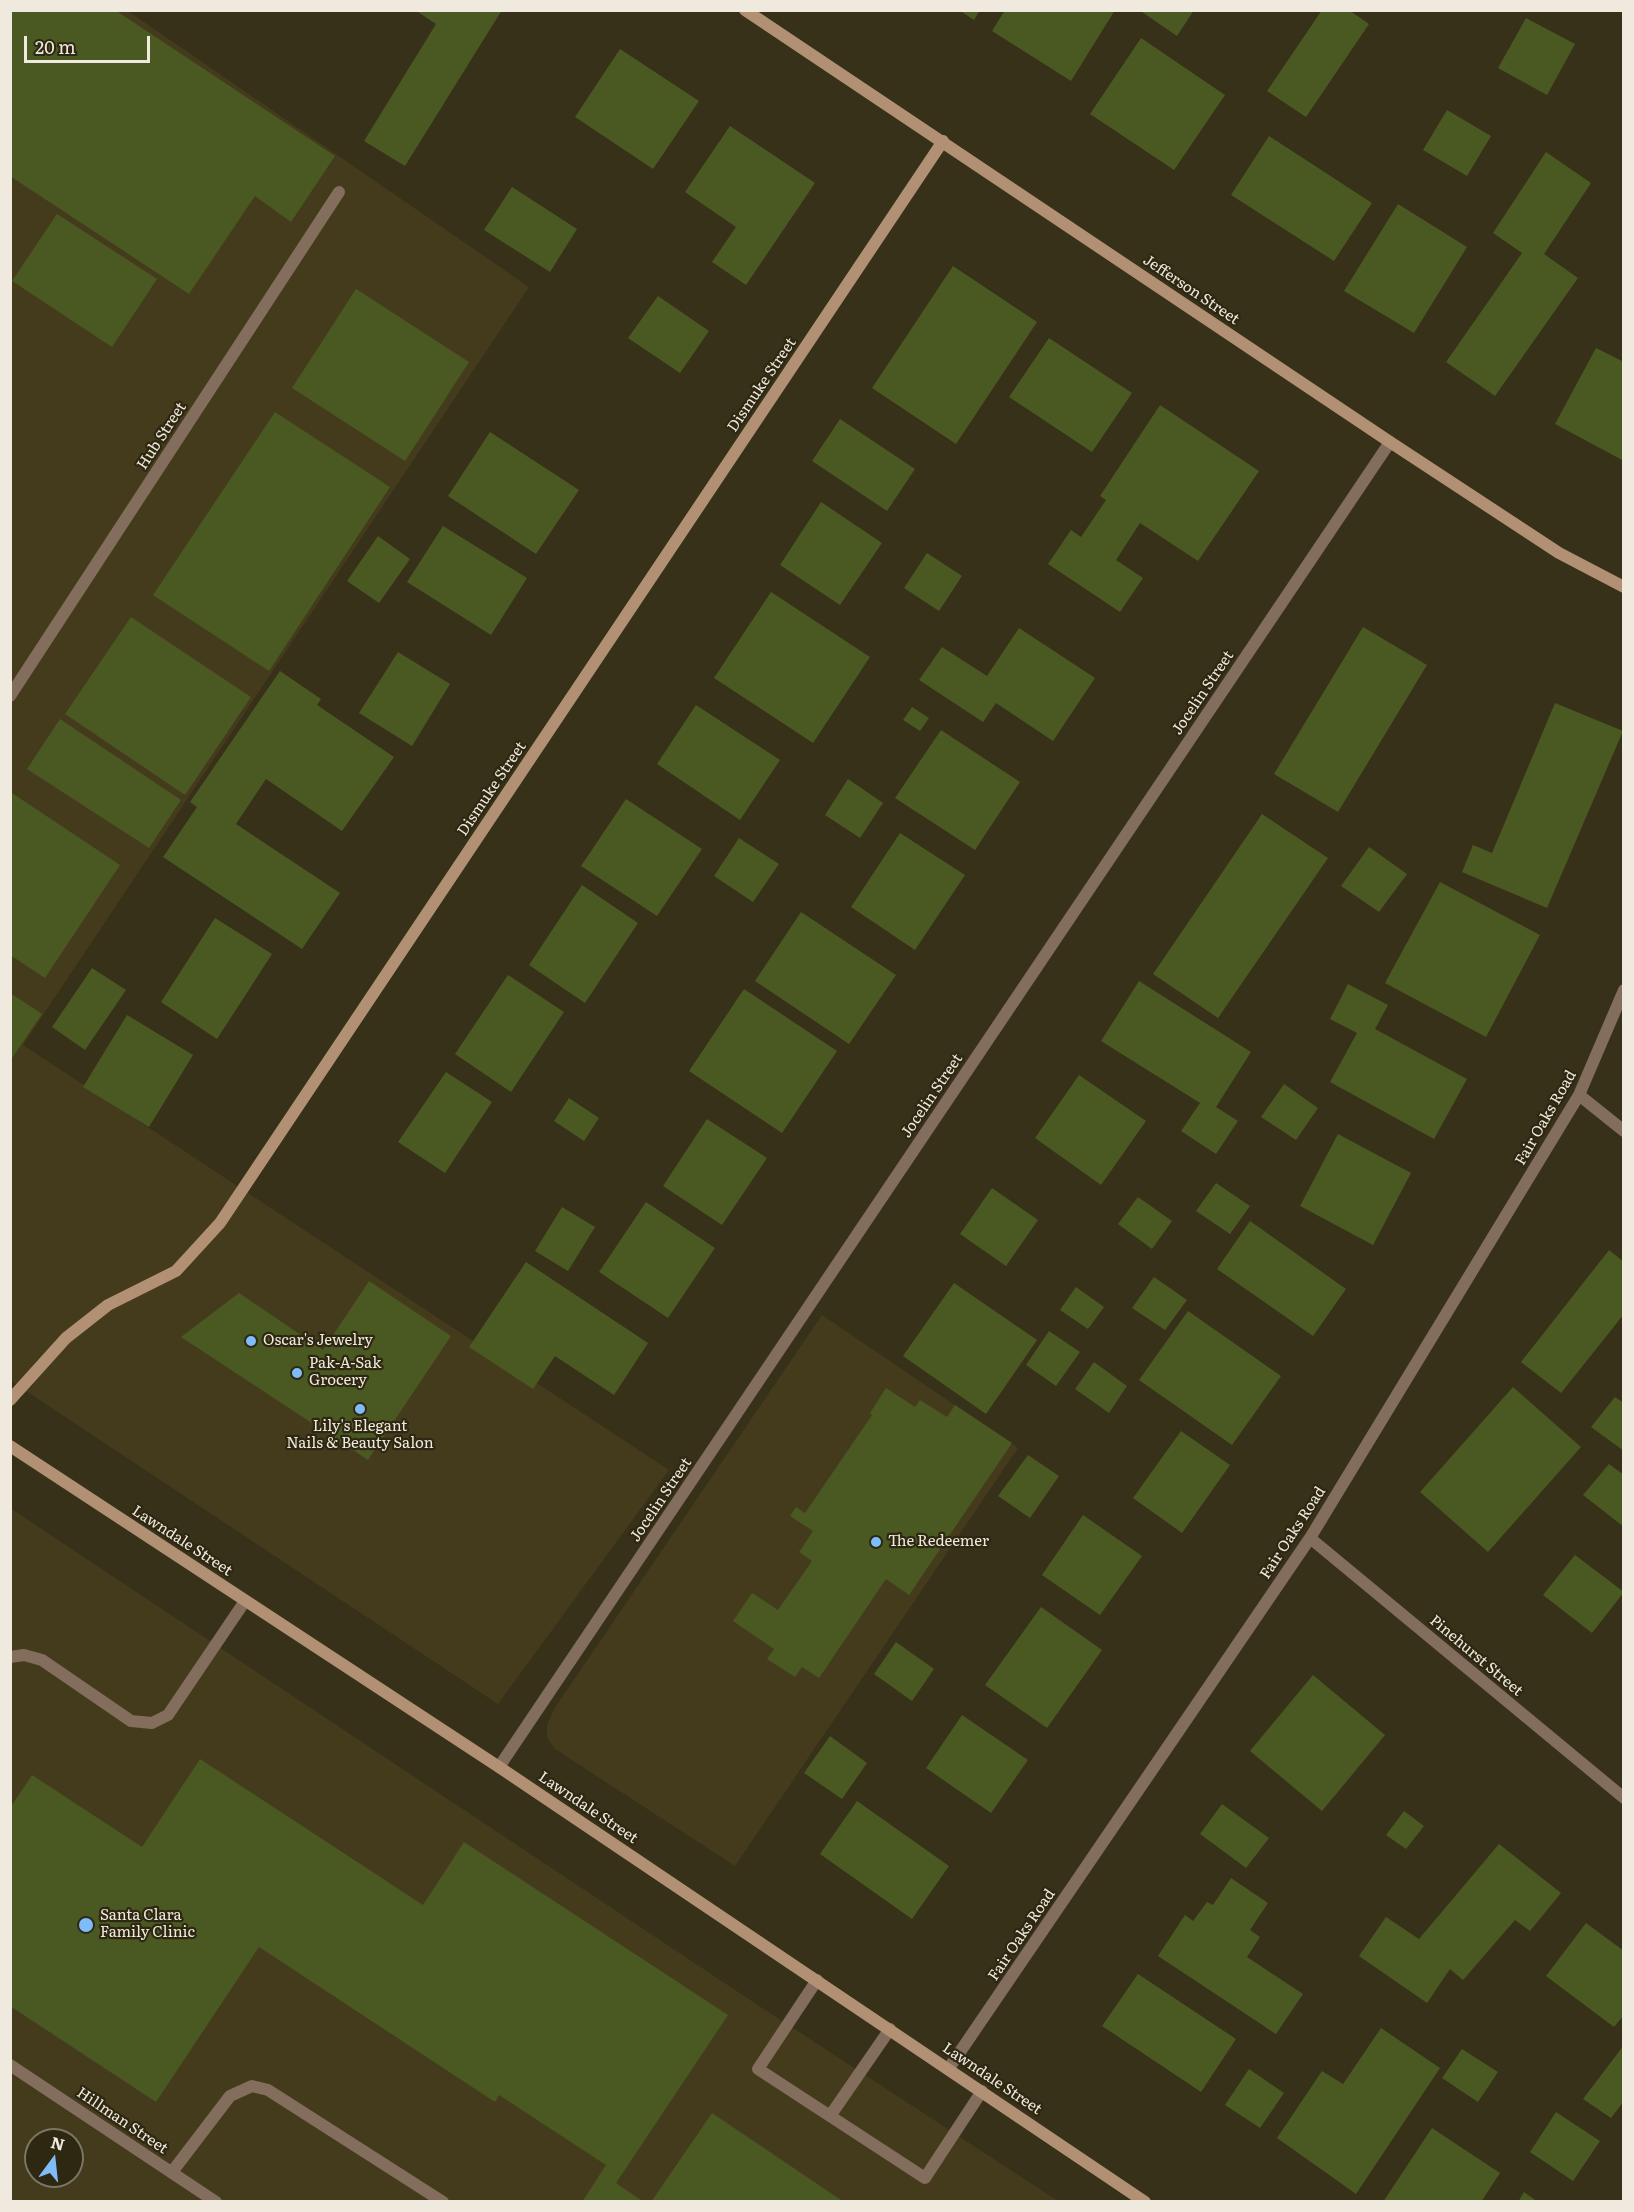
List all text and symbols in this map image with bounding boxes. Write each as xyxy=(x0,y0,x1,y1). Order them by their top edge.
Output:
scale bar xyxy=(27,24,153,62)
text: 20 m xyxy=(35,33,76,60)
street label: Jefferson Street xyxy=(1139,251,1243,329)
street label: Dismuke Street xyxy=(724,335,800,435)
street label: Hub Street xyxy=(134,399,190,473)
street label: Jocelin Street xyxy=(1168,648,1238,738)
street label: Dismuke Street xyxy=(454,739,530,839)
street label: Jocelin Street xyxy=(897,1051,967,1141)
street label: Fair Oaks Road xyxy=(1512,1067,1580,1169)
place label: Oscar's Jewelry xyxy=(263,1332,373,1350)
marker: Oscar's Jewelry xyxy=(244,1334,258,1348)
place label: Pak-A-Sak Grocery xyxy=(309,1355,381,1390)
marker: Pak-A-Sak Grocery xyxy=(290,1366,304,1380)
marker: Lily's Elegant Nails & Beauty Salon xyxy=(353,1402,367,1416)
place label: Lily's Elegant Nails & Beauty Salon xyxy=(286,1418,434,1453)
street label: Jocelin Street xyxy=(626,1455,696,1545)
street label: Fair Oaks Road xyxy=(1256,1483,1330,1583)
street label: Lawndale Street xyxy=(129,1502,235,1580)
place label: The Redeemer xyxy=(888,1533,989,1551)
marker: The Redeemer xyxy=(869,1535,883,1549)
street label: Pinehurst Street xyxy=(1426,1612,1526,1700)
street label: Lawndale Street xyxy=(535,1768,641,1848)
street label: Fair Oaks Road xyxy=(985,1886,1059,1984)
place label: Santa Clara Family Clinic xyxy=(100,1907,195,1942)
marker: Santa Clara Family Clinic xyxy=(77,1916,95,1934)
street label: Lawndale Street xyxy=(939,2039,1045,2119)
street label: Hillman Street xyxy=(73,2084,171,2158)
north arrow xyxy=(24,2128,84,2188)
text: N xyxy=(49,2129,68,2156)

